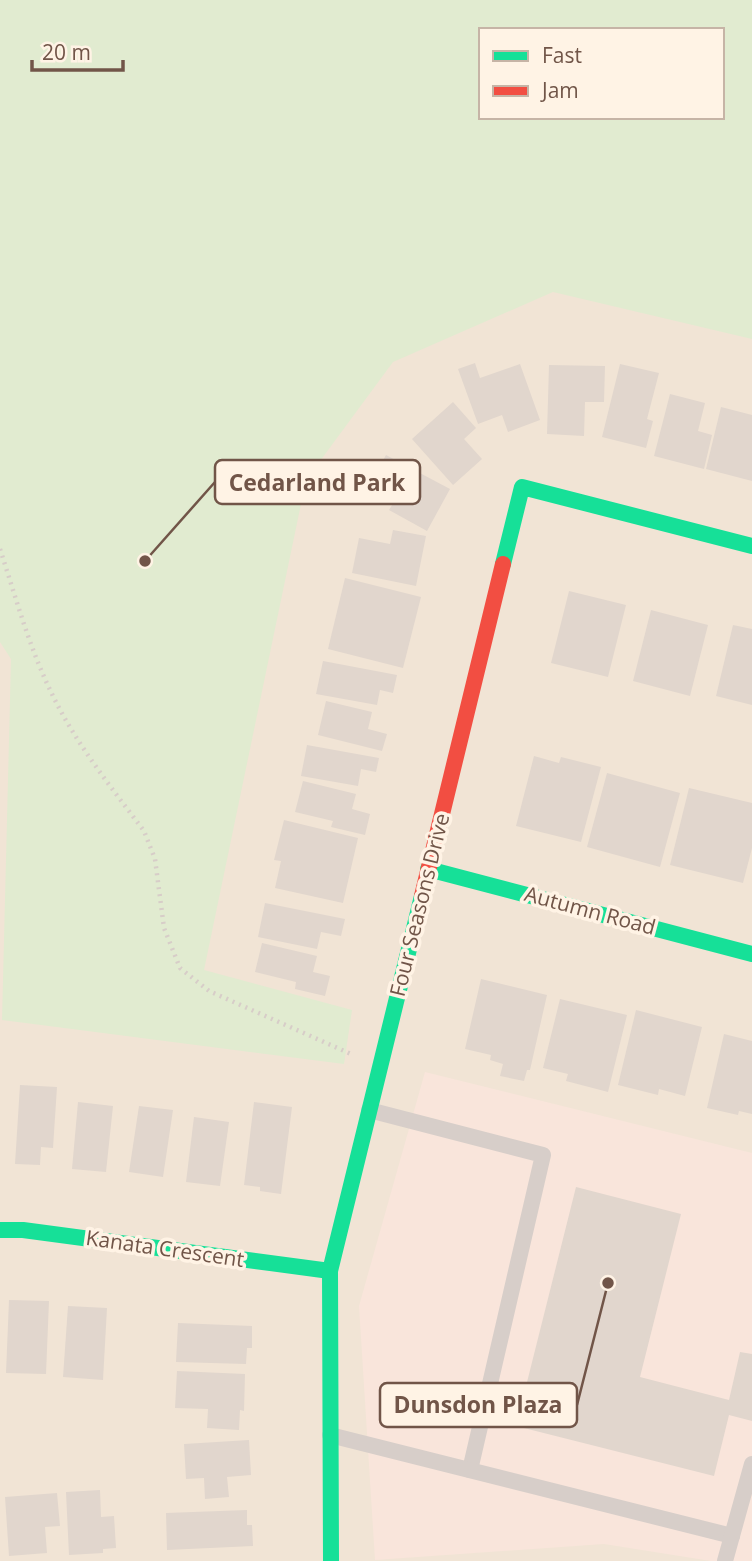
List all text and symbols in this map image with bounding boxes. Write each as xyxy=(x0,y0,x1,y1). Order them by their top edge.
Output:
scale bar xyxy=(32,28,122,72)
legend xyxy=(479,28,724,119)
text: 20 m xyxy=(42,38,91,66)
text: Fast xyxy=(542,41,582,69)
text: Jam xyxy=(540,76,579,104)
callout: Cedarland Park xyxy=(215,460,420,504)
text: Cedarland Park xyxy=(229,466,406,498)
street label: Four Seasons Drive xyxy=(383,810,455,999)
street label: Autumn Road xyxy=(522,879,659,941)
street label: Kanata Crescent xyxy=(84,1223,246,1273)
callout: Dunsdon Plaza xyxy=(380,1383,577,1427)
text: Dunsdon Plaza xyxy=(393,1388,563,1420)

